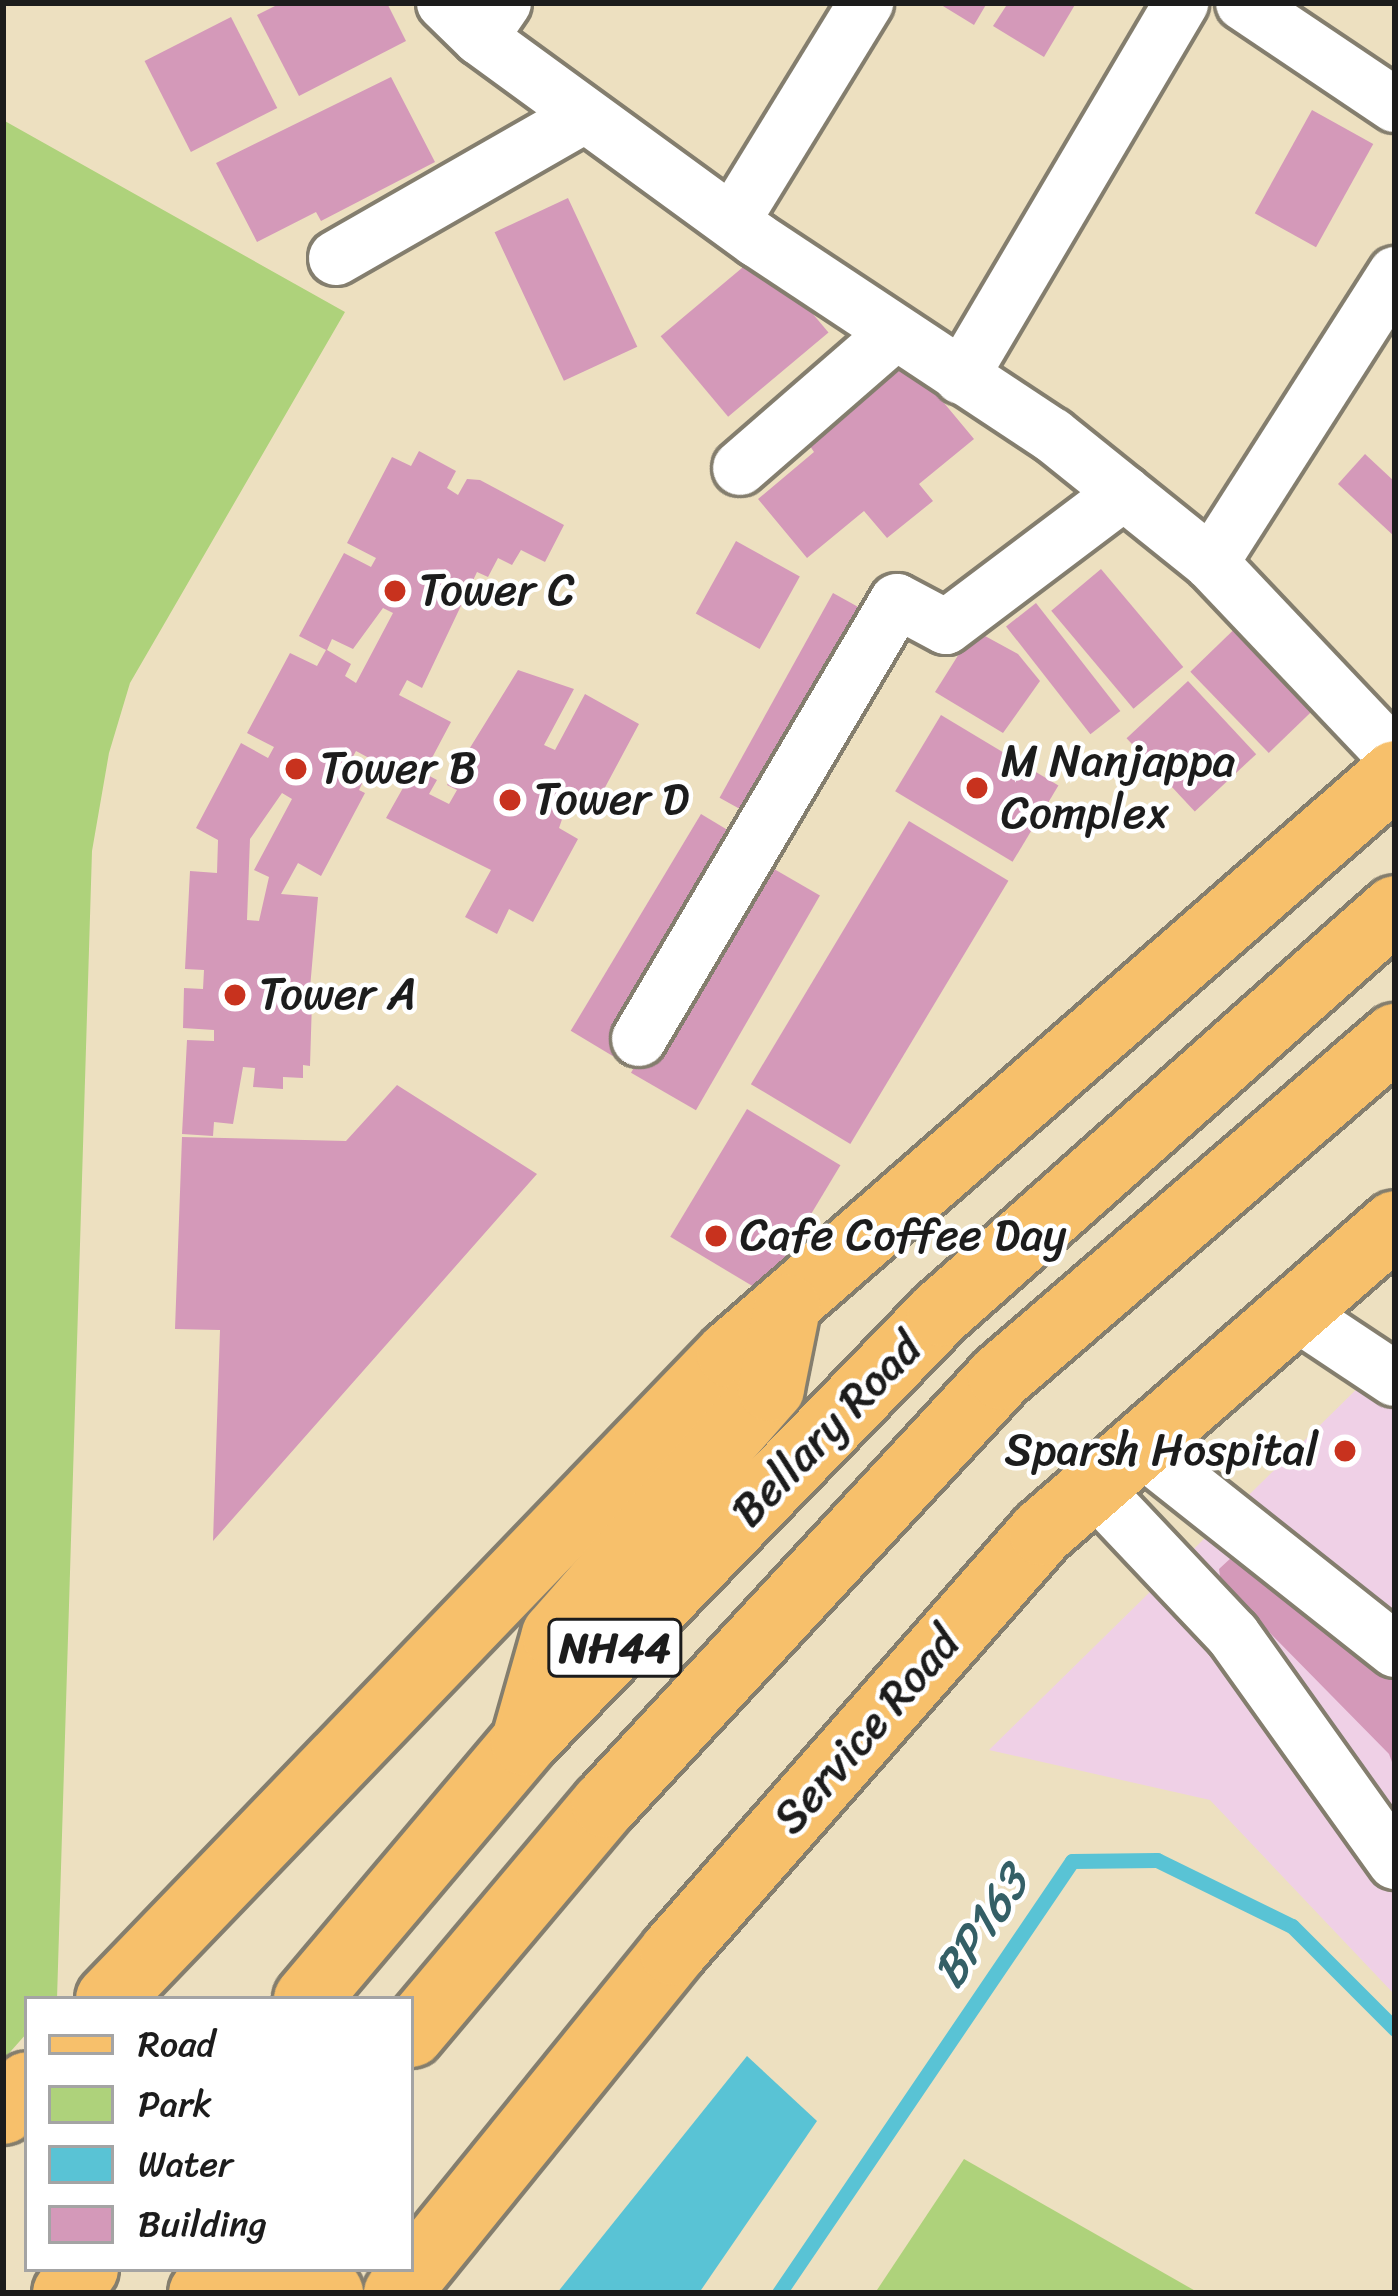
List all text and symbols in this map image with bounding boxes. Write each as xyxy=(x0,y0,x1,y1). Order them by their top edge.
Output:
place label: Tower C xyxy=(419,564,575,618)
marker: Tower C xyxy=(382,578,408,604)
place label: M Nanjappa Complex xyxy=(1001,735,1235,841)
place label: Tower B xyxy=(320,742,477,796)
marker: Tower B xyxy=(283,756,309,782)
place label: Tower D xyxy=(534,773,689,827)
marker: M Nanjappa Complex xyxy=(964,775,990,801)
marker: Tower D xyxy=(497,787,523,813)
place label: Tower A xyxy=(259,968,417,1022)
marker: Tower A xyxy=(222,982,248,1008)
place label: Cafe Coffee Day xyxy=(740,1209,1066,1263)
marker: Cafe Coffee Day xyxy=(703,1223,729,1249)
street label: Bellary Road xyxy=(721,1321,933,1539)
place label: Sparsh Hospital xyxy=(1006,1424,1318,1478)
marker: Sparsh Hospital xyxy=(1329,1435,1361,1467)
road number: NH44 xyxy=(546,1612,684,1684)
street label: Service Road xyxy=(763,1617,971,1845)
water label: BP163 xyxy=(919,1856,1041,1998)
legend xyxy=(24,1996,414,2272)
text: Road xyxy=(138,2012,215,2076)
text: Park xyxy=(138,2072,212,2136)
text: Water xyxy=(138,2132,233,2196)
text: Building xyxy=(138,2192,267,2256)

